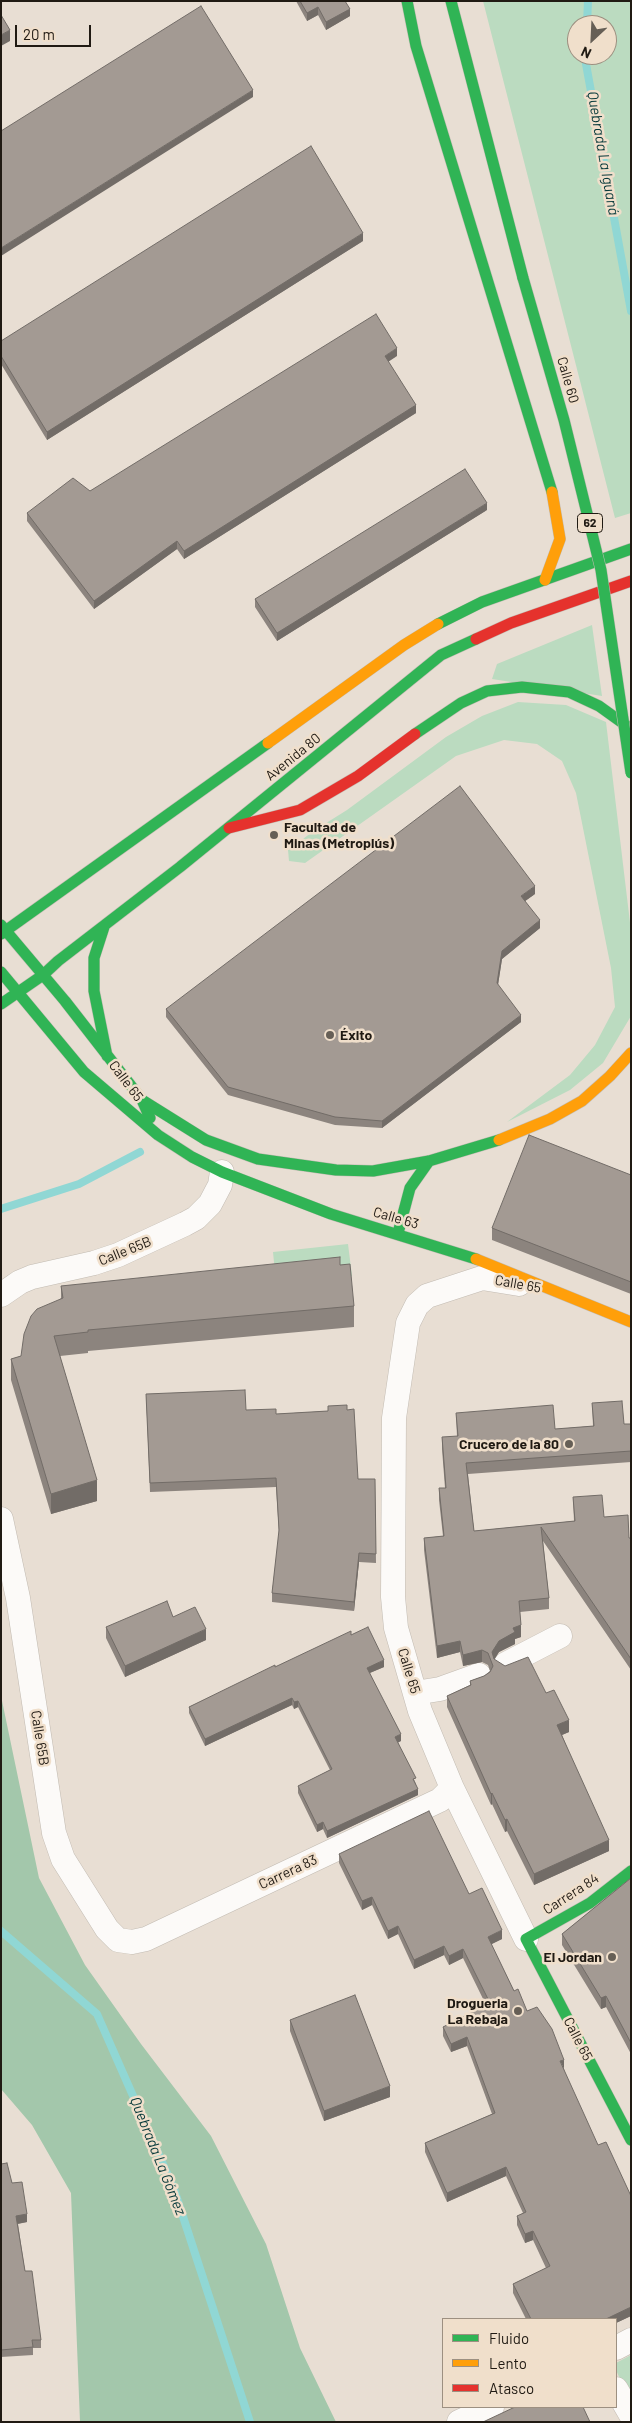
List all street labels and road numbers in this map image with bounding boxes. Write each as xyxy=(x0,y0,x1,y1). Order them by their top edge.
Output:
street label: Calle 60 xyxy=(553,355,583,405)
road number: 62 xyxy=(578,514,602,532)
street label: Avenida 80 xyxy=(262,730,324,784)
street label: Calle 65 xyxy=(105,1057,147,1105)
street label: Calle 63 xyxy=(371,1203,421,1233)
street label: Calle 65B xyxy=(96,1233,154,1269)
street label: Calle 65 xyxy=(494,1272,542,1296)
street label: Calle 65 xyxy=(394,1646,424,1696)
street label: Calle 65B xyxy=(27,1709,53,1767)
street label: Carrera 83 xyxy=(256,1851,320,1893)
street label: Carrera 84 xyxy=(540,1870,602,1918)
street label: Calle 65 xyxy=(560,2014,596,2064)

